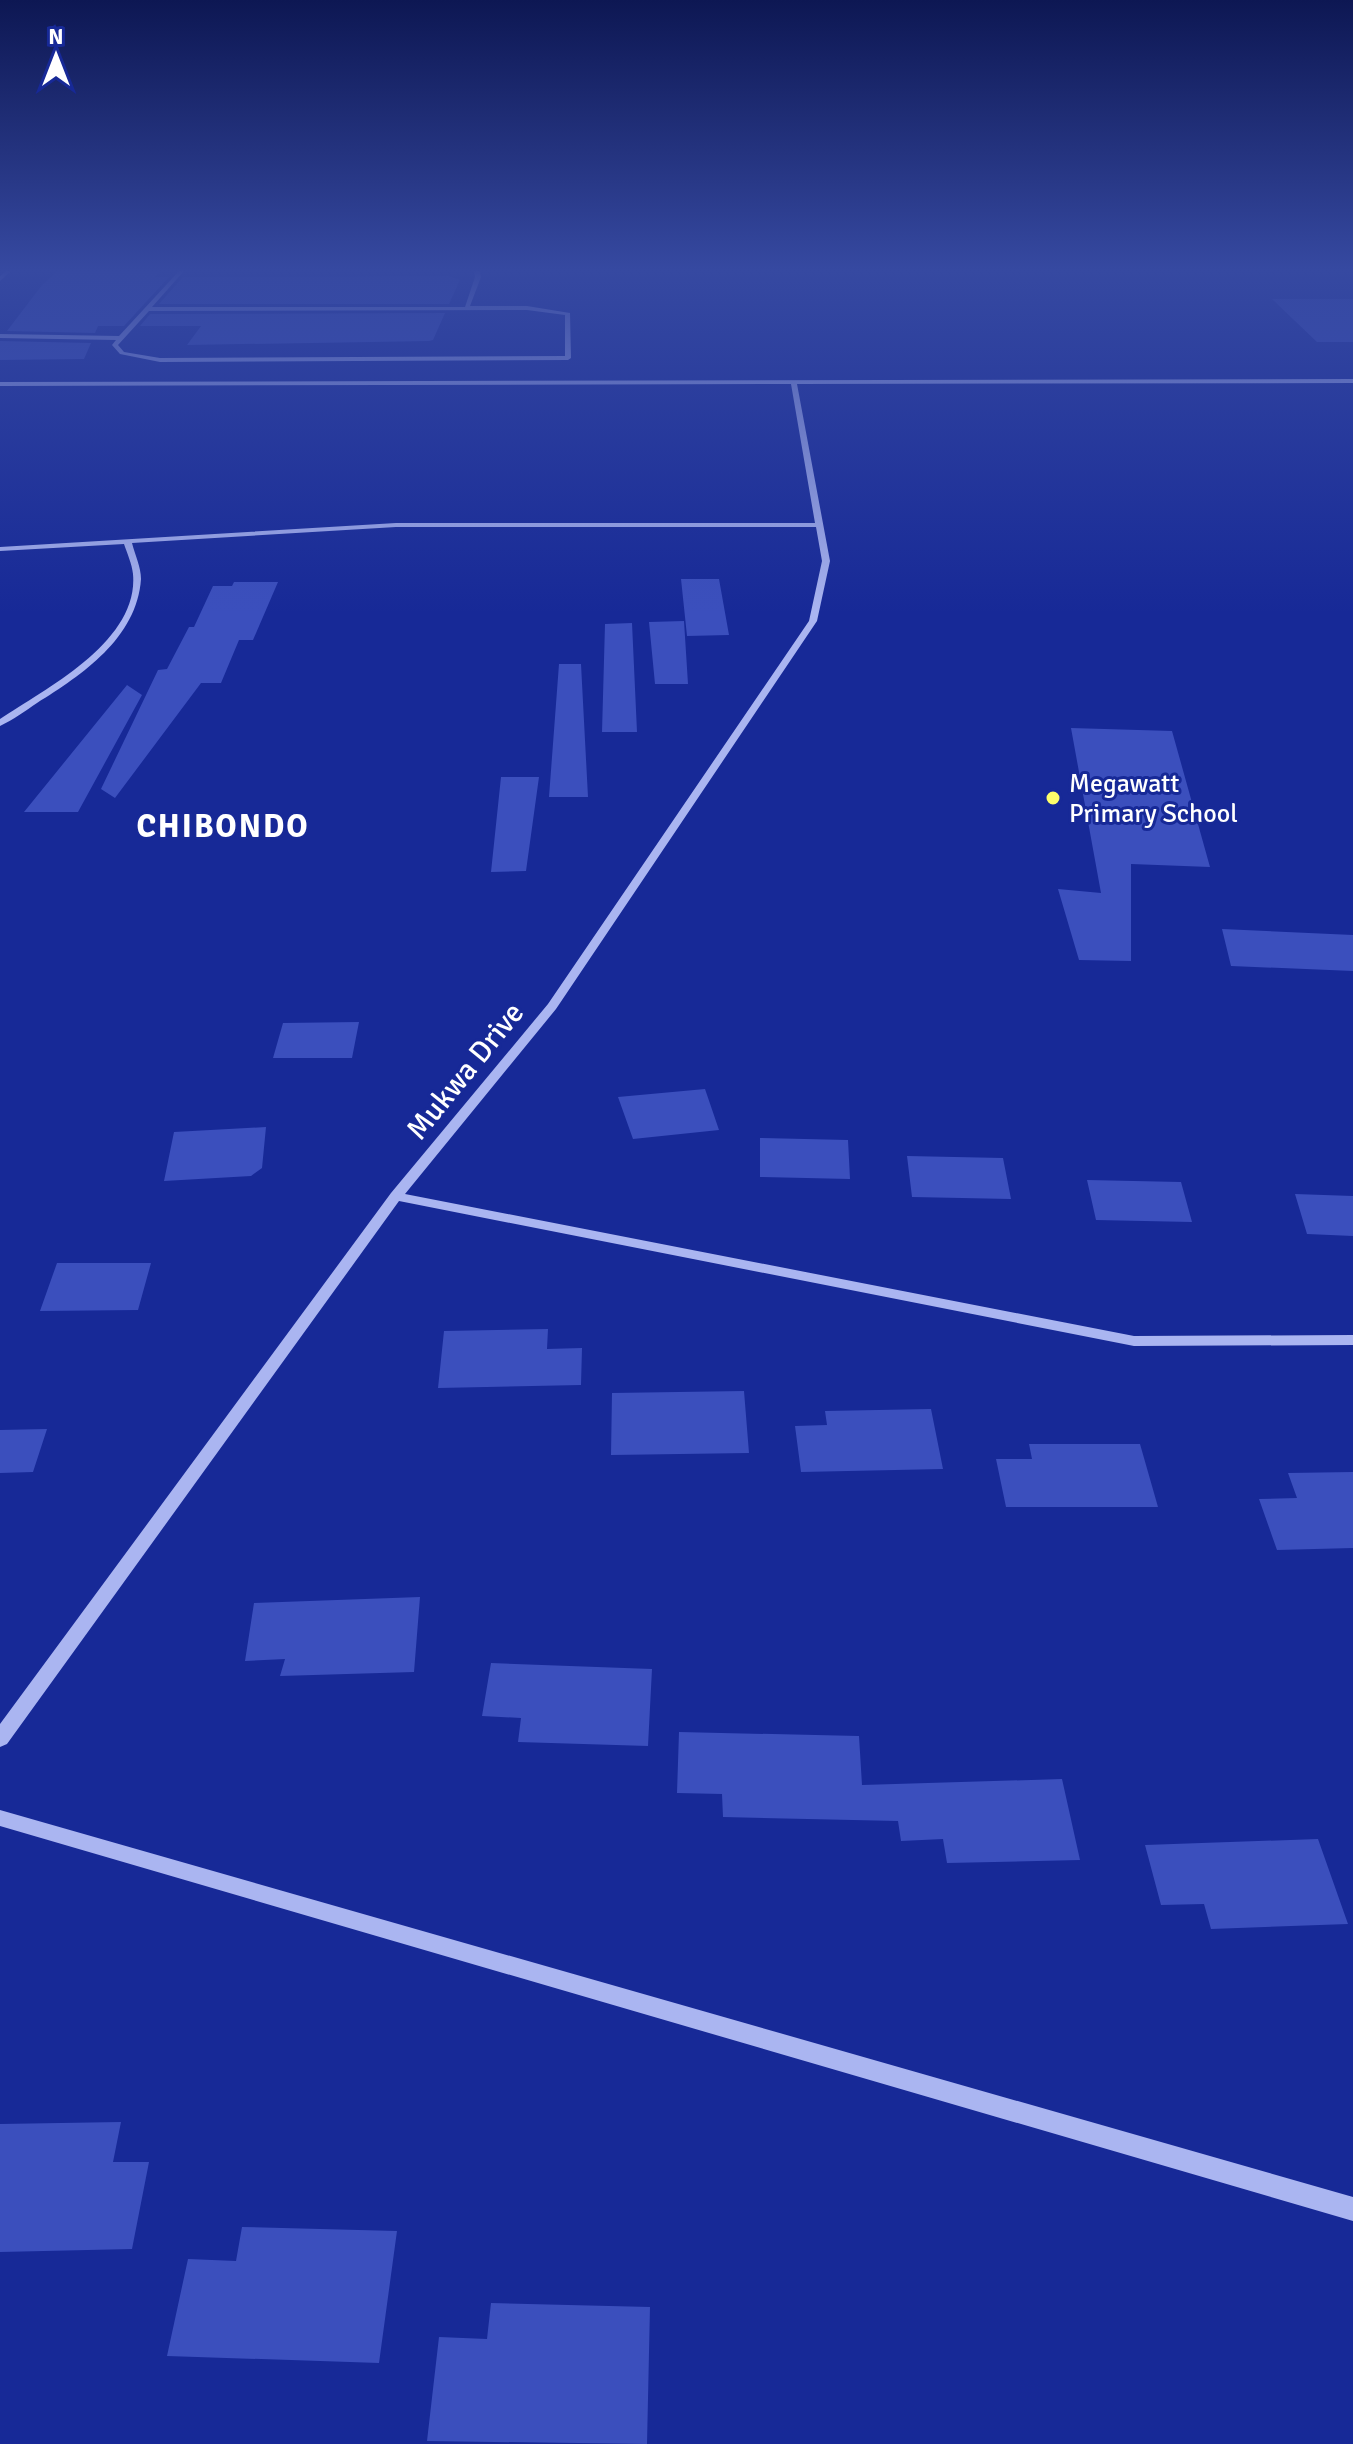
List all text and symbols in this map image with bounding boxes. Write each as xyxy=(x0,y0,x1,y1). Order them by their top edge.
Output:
north arrow xyxy=(16,16,96,96)
text: N xyxy=(48,23,64,50)
place label: Megawatt Primary School xyxy=(1069,768,1238,830)
marker: Megawatt Primary School xyxy=(1044,789,1062,807)
district label: CHIBONDO xyxy=(136,807,310,846)
street label: Mukwa Drive xyxy=(399,995,532,1147)

